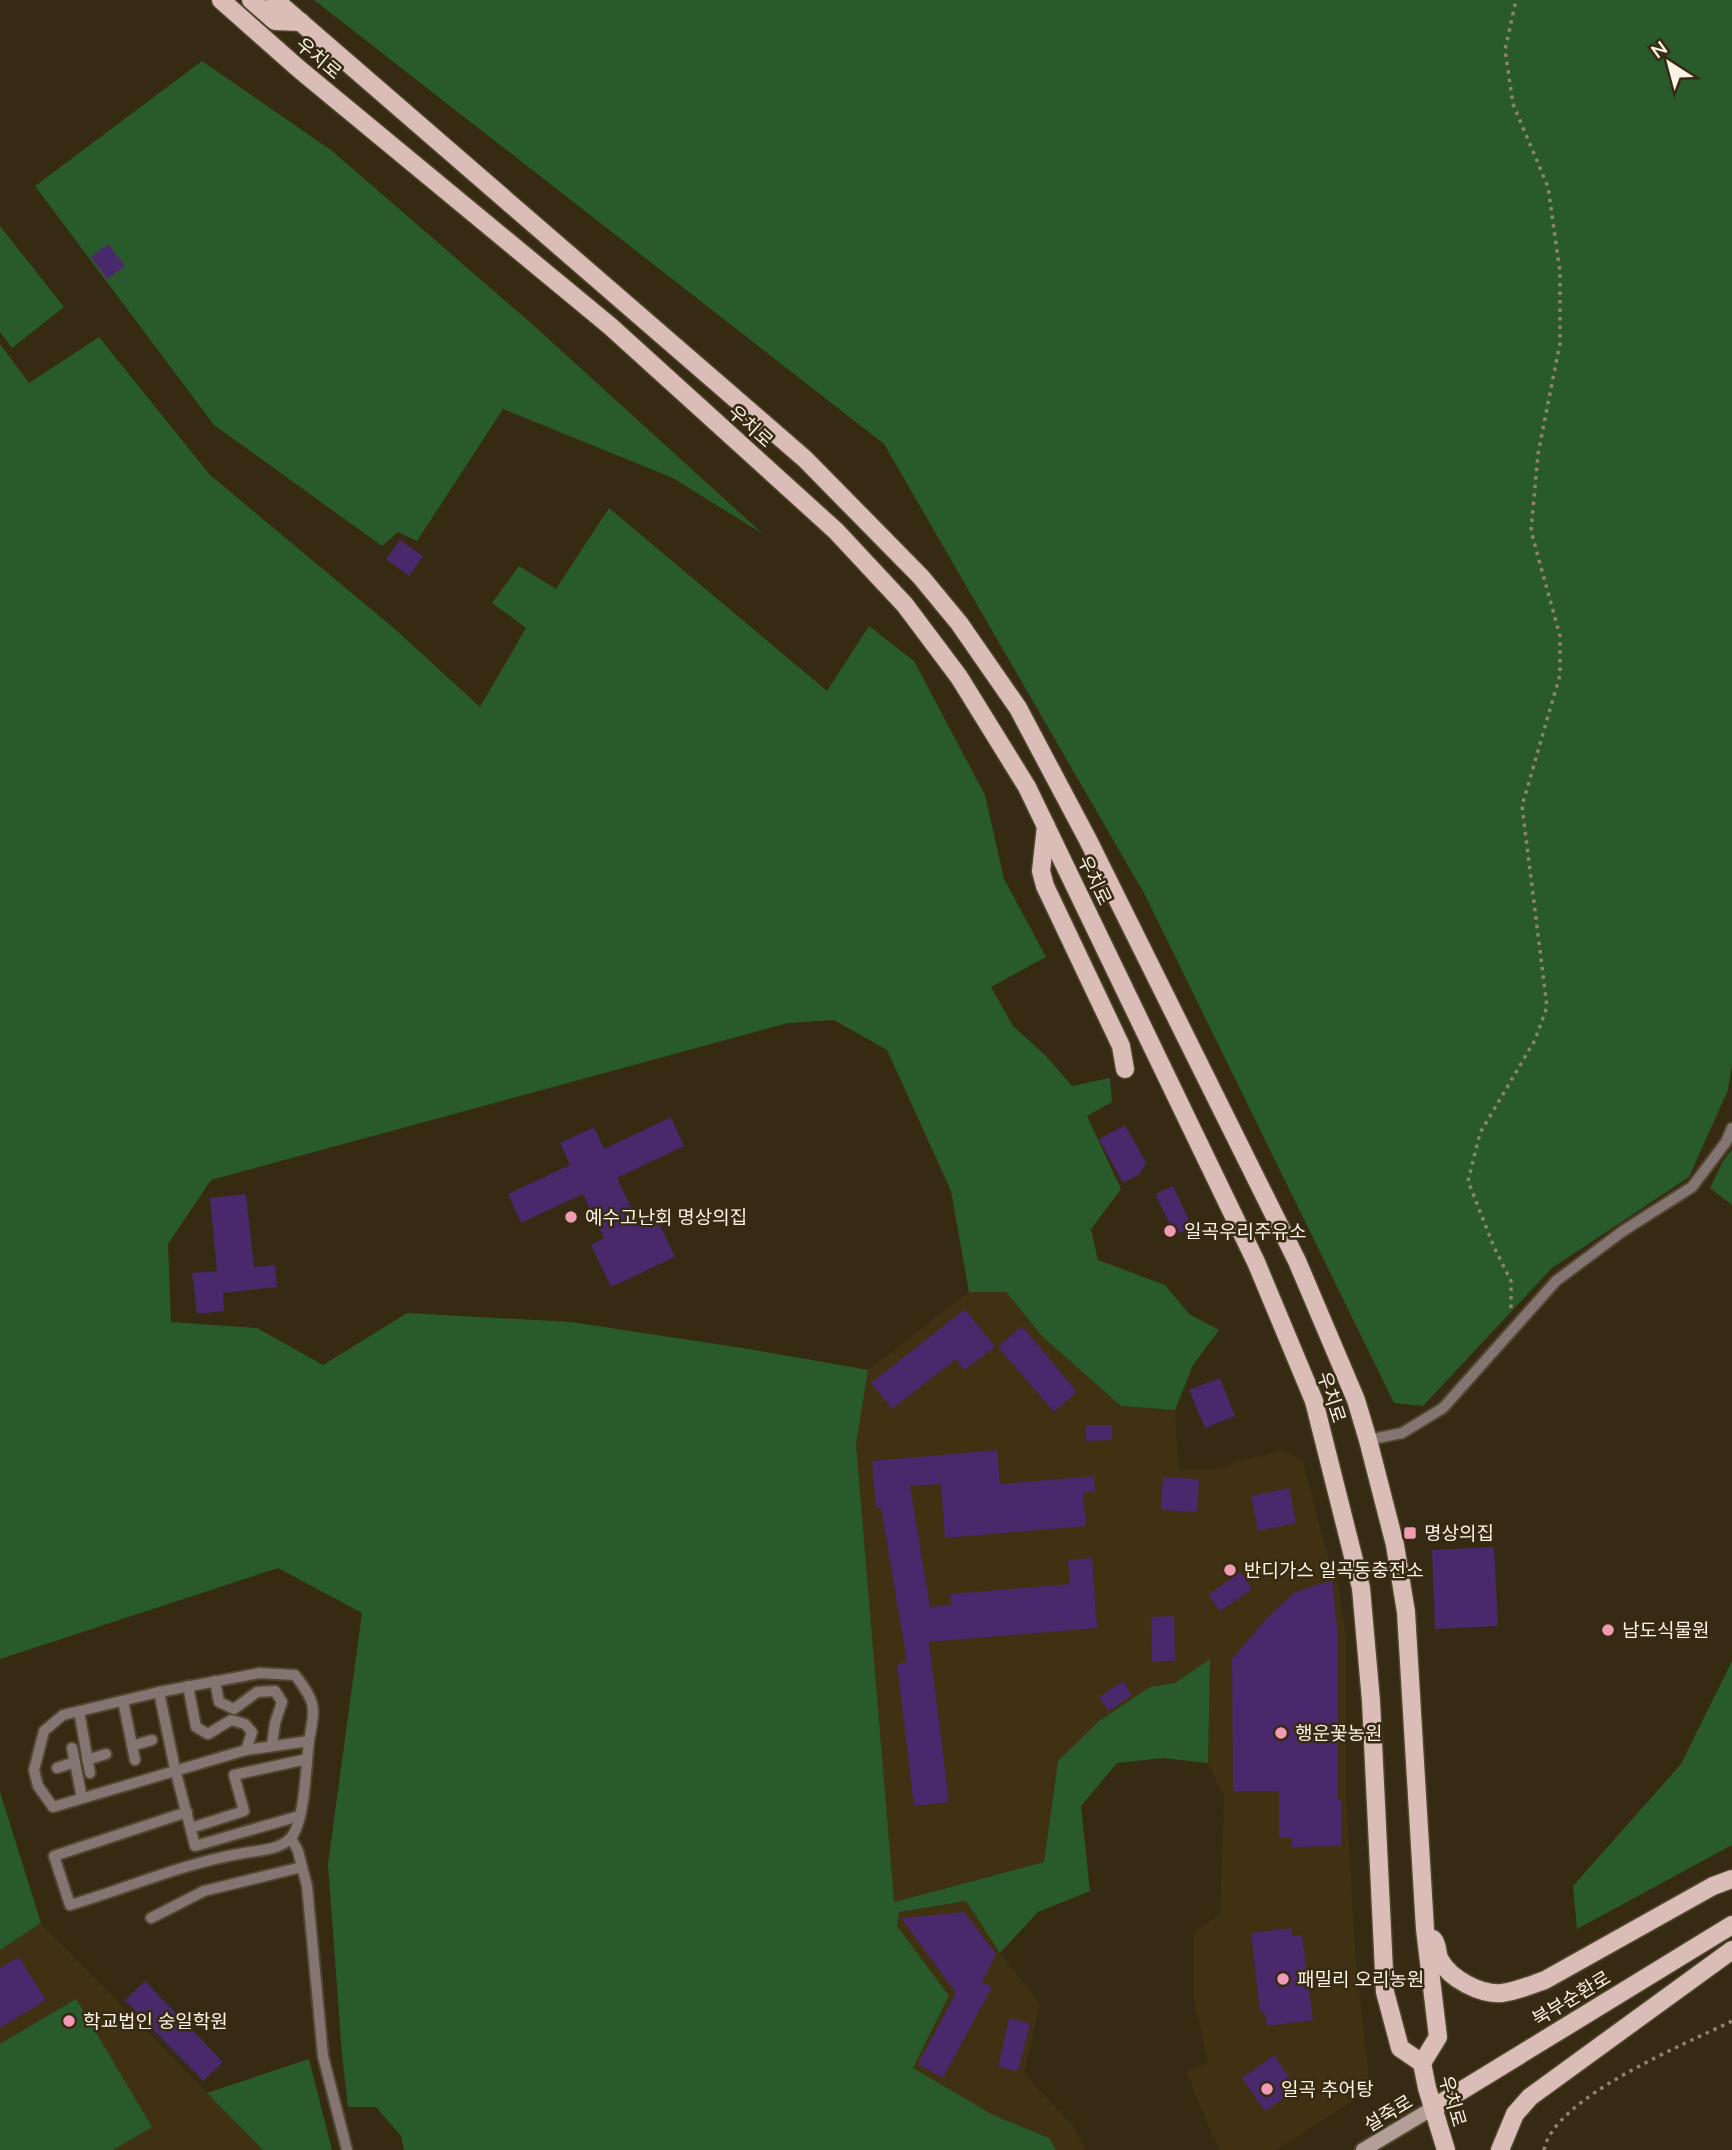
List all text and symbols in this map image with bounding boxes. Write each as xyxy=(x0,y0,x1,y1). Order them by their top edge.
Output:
north arrow xyxy=(1634,28,1704,98)
street label: 우치로 xyxy=(291,32,347,84)
text: N xyxy=(1646,35,1672,63)
street label: 우치로 xyxy=(723,400,779,452)
street label: 우치로 xyxy=(1073,851,1117,909)
place label: 예수고난회 명상의집 xyxy=(585,1205,747,1229)
marker: 예수고난회 명상의집 xyxy=(563,1209,579,1225)
place label: 일곡우리주유소 xyxy=(1184,1219,1306,1243)
marker: 일곡우리주유소 xyxy=(1162,1223,1178,1239)
street label: 우치로 xyxy=(1312,1368,1352,1426)
place label: 명상의집 xyxy=(1424,1521,1494,1545)
marker: 명상의집 xyxy=(1402,1525,1418,1541)
place label: 반디가스 일곡동충전소 xyxy=(1244,1558,1424,1582)
marker: 반디가스 일곡동충전소 xyxy=(1222,1562,1238,1578)
place label: 남도식물원 xyxy=(1622,1618,1709,1642)
marker: 남도식물원 xyxy=(1600,1622,1616,1638)
place label: 행운꽃농원 xyxy=(1295,1721,1382,1745)
marker: 행운꽃농원 xyxy=(1273,1725,1289,1741)
street label: 북부순환로 xyxy=(1527,1965,1615,2031)
place label: 패밀리 오리농원 xyxy=(1297,1967,1424,1991)
marker: 패밀리 오리농원 xyxy=(1275,1971,1291,1987)
place label: 학교법인 숭일학원 xyxy=(83,2009,228,2033)
marker: 학교법인 숭일학원 xyxy=(61,2013,77,2029)
street label: 우치로 xyxy=(1434,2072,1472,2130)
place label: 일곡 추어탕 xyxy=(1281,2077,1374,2101)
marker: 일곡 추어탕 xyxy=(1259,2081,1275,2097)
street label: 설죽로 xyxy=(1359,2089,1417,2137)

